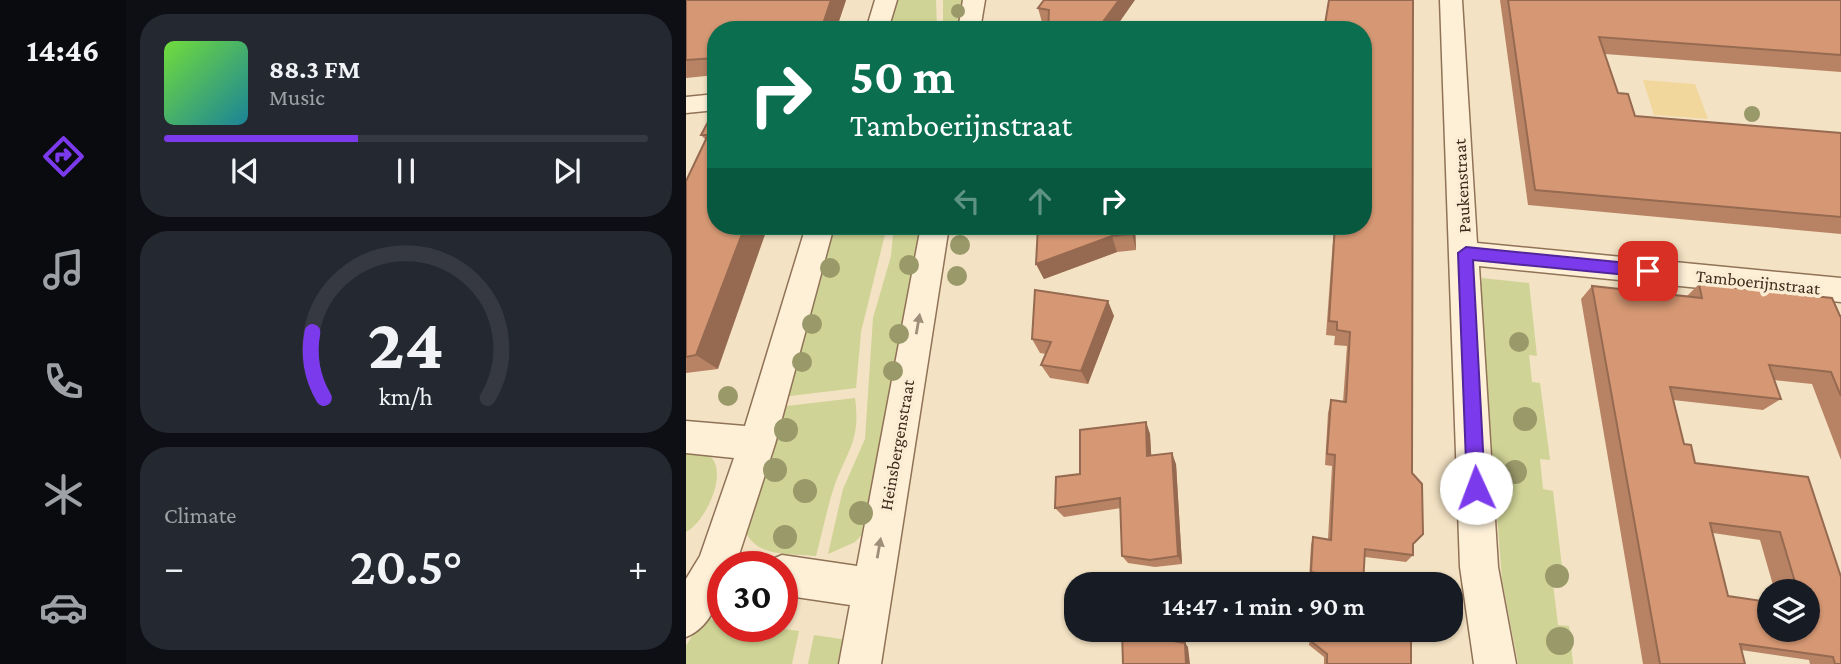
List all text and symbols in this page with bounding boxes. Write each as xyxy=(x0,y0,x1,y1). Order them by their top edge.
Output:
text: 14:46 xyxy=(27,32,99,68)
icon: right xyxy=(735,49,826,140)
text: 50 m xyxy=(850,49,955,104)
text: 88.3 FM xyxy=(269,55,360,84)
text: Music xyxy=(269,84,325,110)
text: Tamboerijnstraat xyxy=(850,107,1072,143)
icon: directions xyxy=(39,132,88,181)
street label: Paukenstraat xyxy=(1449,137,1474,234)
icon: previous xyxy=(226,152,264,190)
icon: pause xyxy=(387,152,425,190)
icon: next xyxy=(548,152,586,190)
icon: left xyxy=(948,182,986,220)
icon: ahead xyxy=(1021,182,1059,220)
icon: right xyxy=(1094,182,1132,220)
pin xyxy=(1618,241,1678,301)
icon: music xyxy=(39,245,88,294)
icon: arrive xyxy=(1629,252,1667,290)
street label: Tamboerijnstraat xyxy=(1695,266,1822,300)
text: 24 xyxy=(368,303,444,384)
one-way arrow xyxy=(913,313,924,335)
icon: phone xyxy=(39,357,88,406)
street label: Heinsbergenstraat xyxy=(876,377,919,512)
text: km/h xyxy=(379,383,433,410)
position arrow xyxy=(1439,451,1513,525)
icon: climate xyxy=(39,470,88,519)
text: Climate xyxy=(164,502,236,528)
text: 20.5° xyxy=(350,537,462,595)
one-way arrow xyxy=(874,537,885,559)
text: − xyxy=(164,546,184,588)
text: + xyxy=(628,546,648,588)
speed limit sign: 30 xyxy=(707,551,798,642)
map controls xyxy=(1757,579,1820,642)
button: layers xyxy=(1757,579,1820,642)
icon: car xyxy=(39,583,88,632)
text: 14:47 · 1 min · 90 m xyxy=(1162,592,1365,621)

